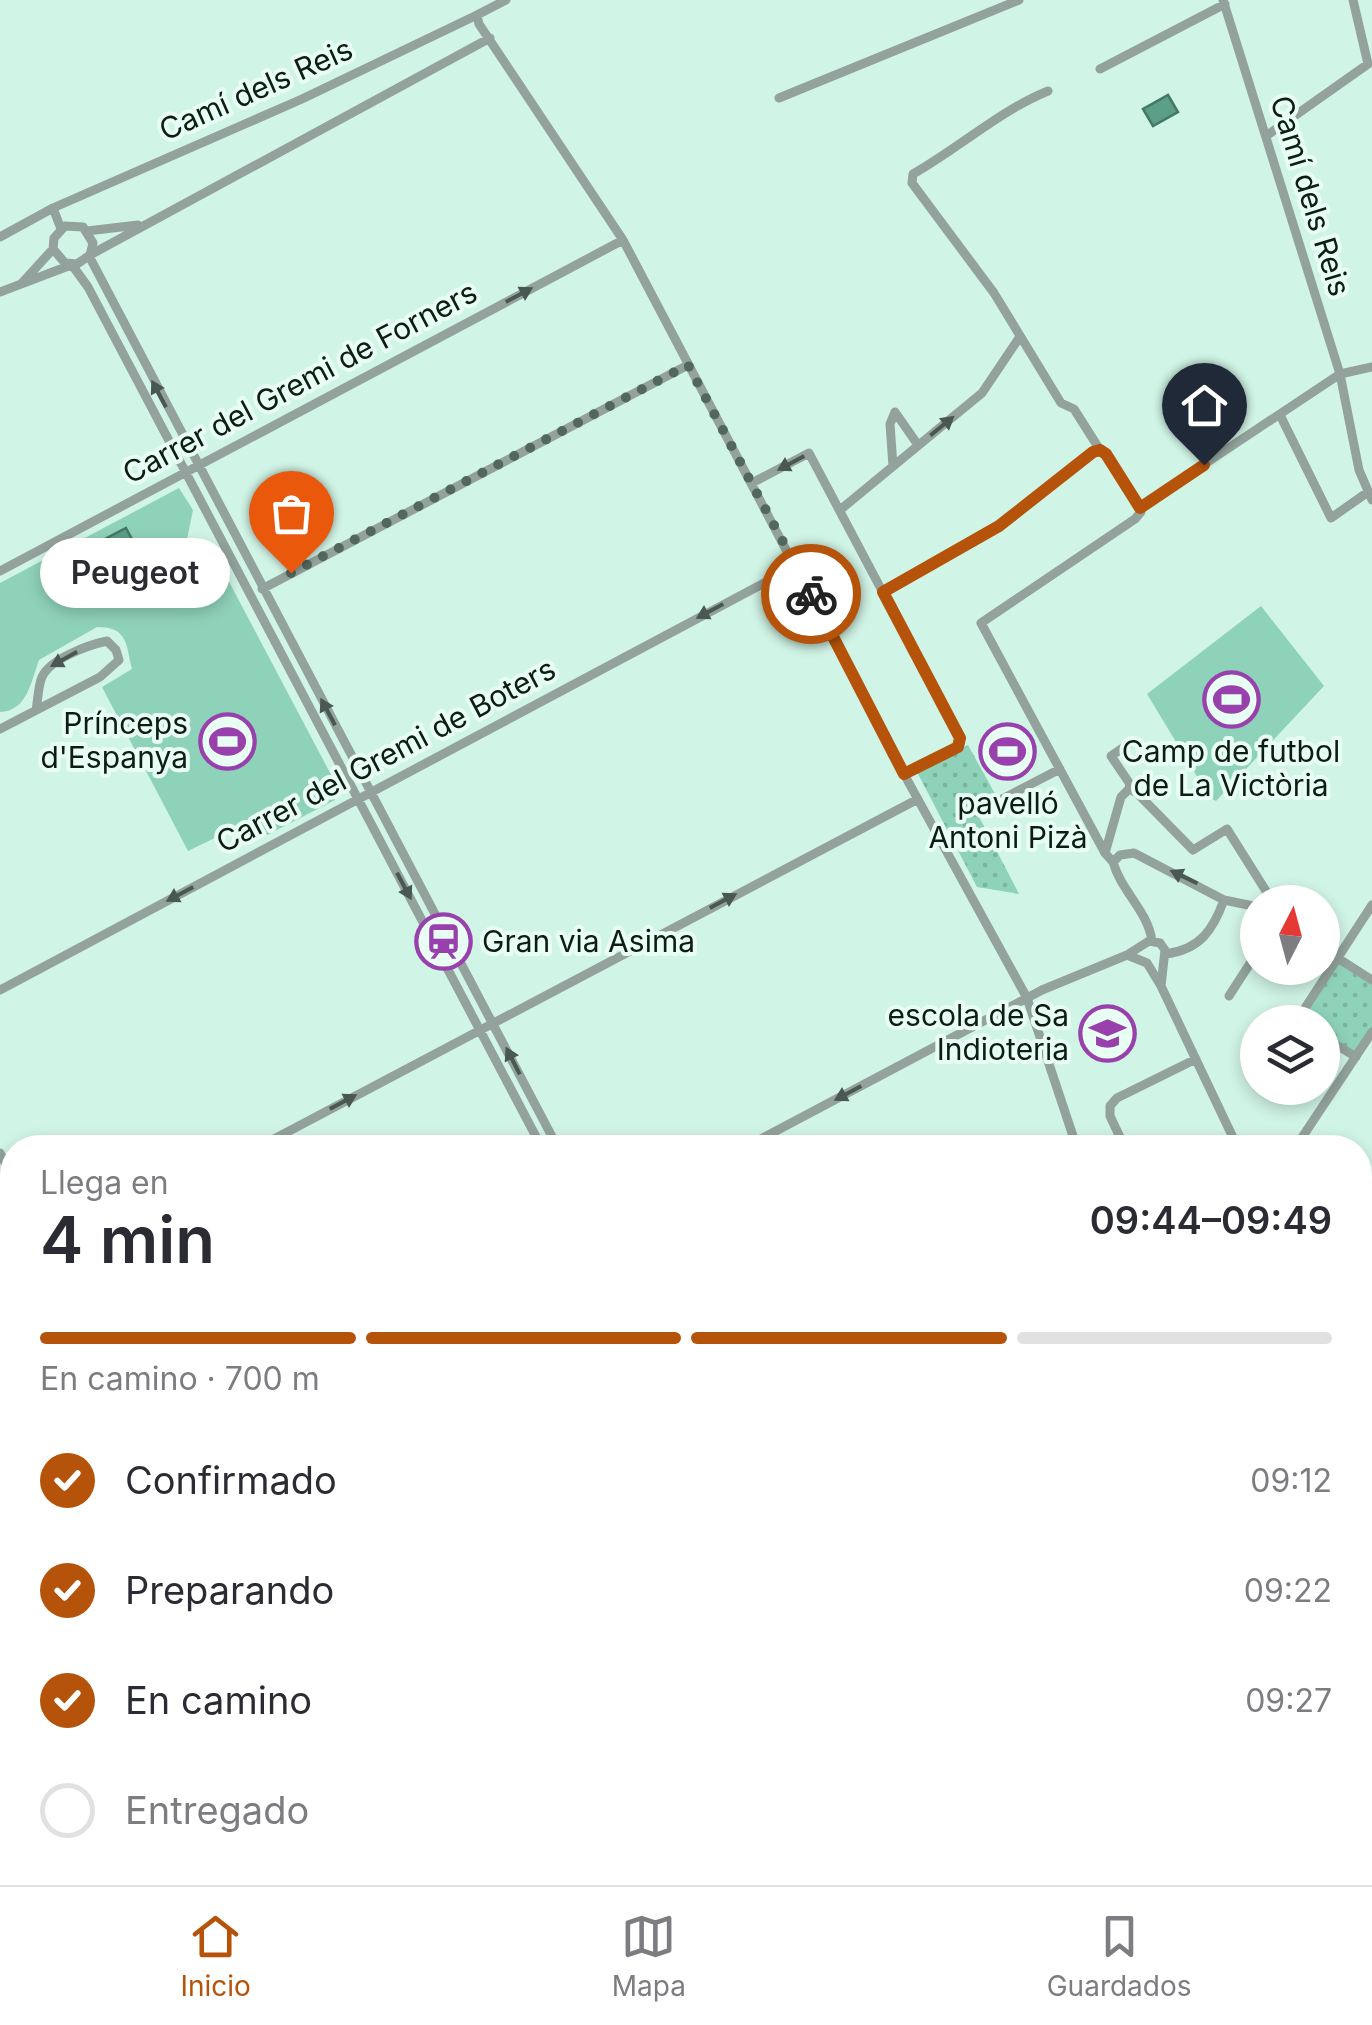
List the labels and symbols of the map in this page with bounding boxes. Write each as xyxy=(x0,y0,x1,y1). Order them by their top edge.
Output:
street label: Camí dels Reis xyxy=(153,30,358,148)
street label: Camí dels Reis xyxy=(1263,91,1359,300)
street label: Carrer del Gremi de Forners xyxy=(116,273,483,491)
one-way arrow xyxy=(504,287,533,304)
pin xyxy=(1162,363,1247,466)
one-way arrow xyxy=(151,380,168,409)
one-way arrow xyxy=(929,416,954,437)
one-way arrow xyxy=(776,454,805,471)
pin xyxy=(249,471,334,574)
callout: Peugeot xyxy=(41,538,231,608)
courier xyxy=(761,544,861,644)
one-way arrow xyxy=(696,603,725,620)
street label: Carrer del Gremi de Boters xyxy=(210,650,561,860)
one-way arrow xyxy=(50,651,79,668)
sports icon: Camp de futbol de La Victòria xyxy=(1201,670,1261,730)
one-way arrow xyxy=(320,698,337,727)
place label: Prínceps d'Espanya xyxy=(40,705,188,775)
sports icon: Prínceps d'Espanya xyxy=(197,711,257,771)
sports icon: pavelló Antoni Pizà xyxy=(978,722,1038,782)
place label: Camp de futbol de La Victòria xyxy=(1122,733,1340,803)
place label: pavelló Antoni Pizà xyxy=(928,785,1088,855)
one-way arrow xyxy=(1169,868,1198,885)
one-way arrow xyxy=(395,871,412,900)
one-way arrow xyxy=(165,885,194,902)
north arrow xyxy=(1240,885,1340,985)
one-way arrow xyxy=(709,893,738,910)
station icon: Gran via Asima xyxy=(413,912,473,972)
place label: Gran via Asima xyxy=(482,923,695,959)
place label: escola de Sa Indioteria xyxy=(888,997,1069,1067)
school or university icon: escola de Sa Indioteria xyxy=(1078,1003,1138,1063)
one-way arrow xyxy=(505,1046,522,1075)
one-way arrow xyxy=(833,1084,862,1101)
one-way arrow xyxy=(328,1094,357,1111)

